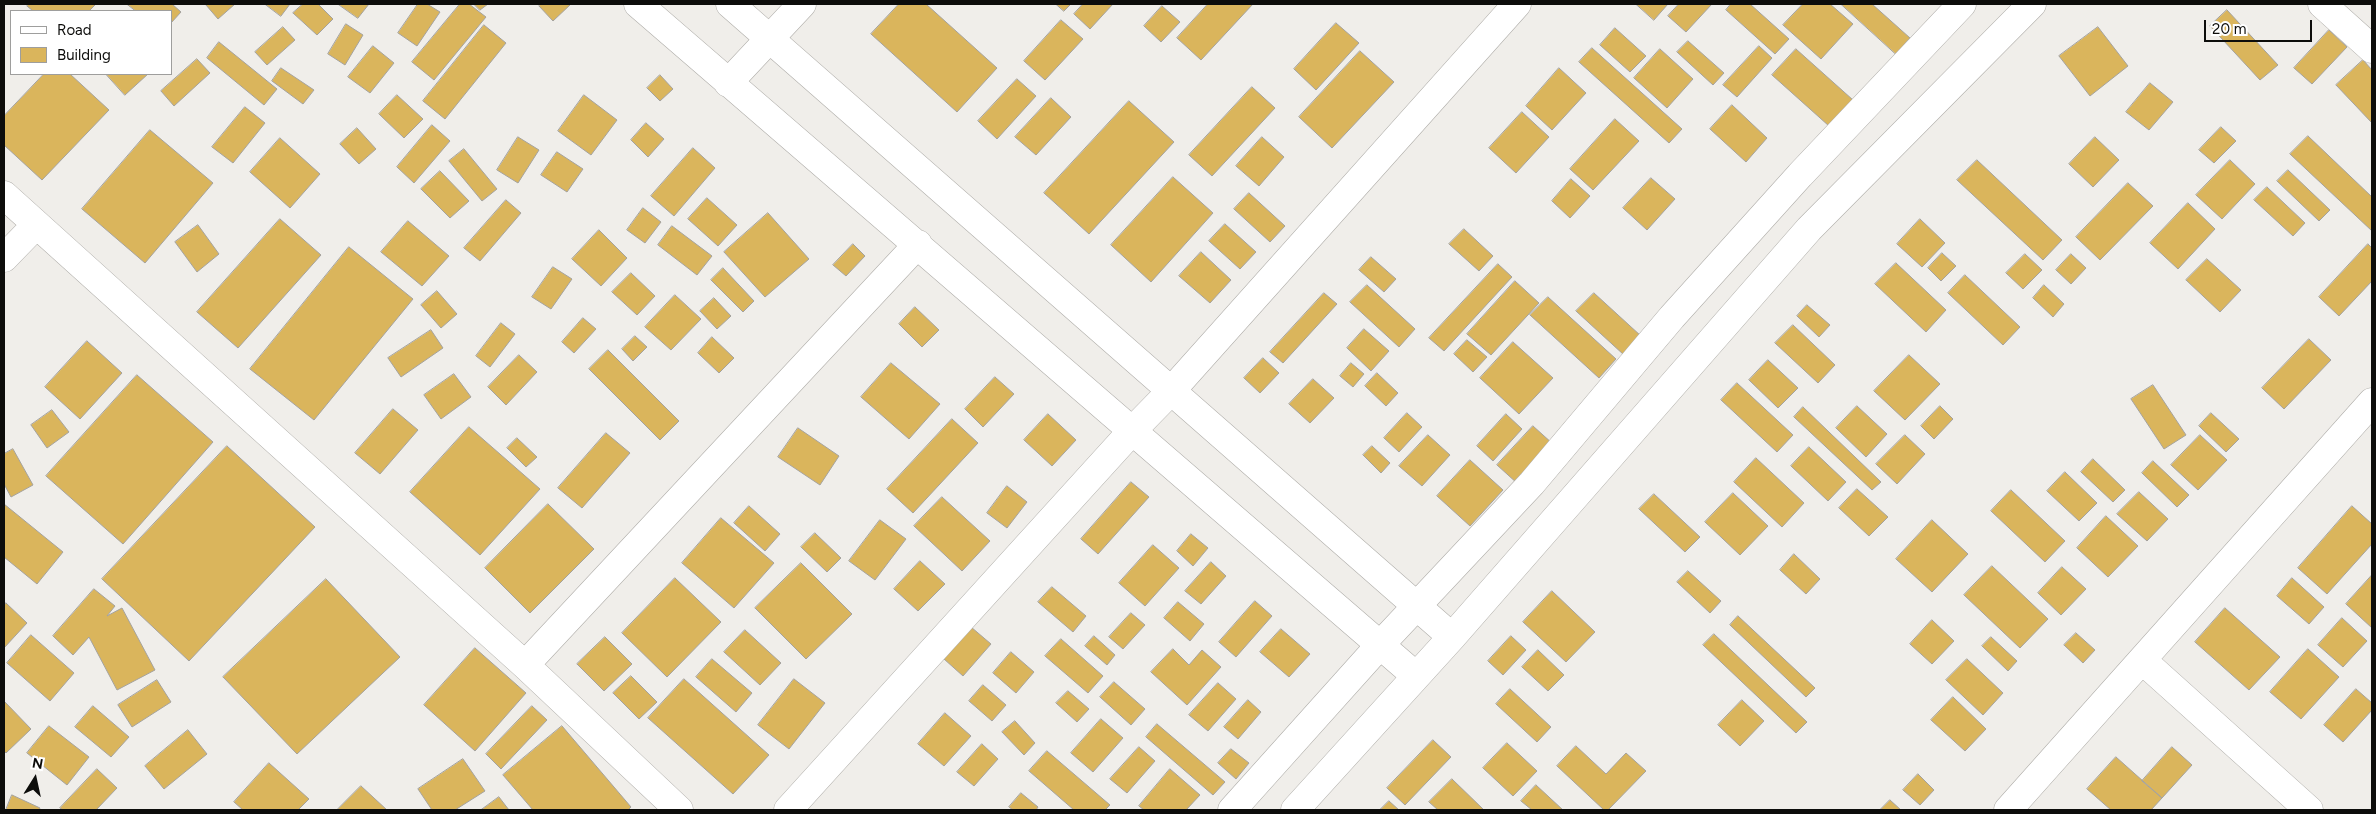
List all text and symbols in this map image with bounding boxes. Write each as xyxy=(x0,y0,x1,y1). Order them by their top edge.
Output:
legend xyxy=(10,10,172,75)
scale bar xyxy=(2206,10,2314,42)
text: 20 m xyxy=(2212,20,2246,38)
text: Road xyxy=(57,21,92,39)
text: Building xyxy=(57,46,111,64)
north arrow xyxy=(10,754,60,804)
text: N xyxy=(31,754,44,773)

